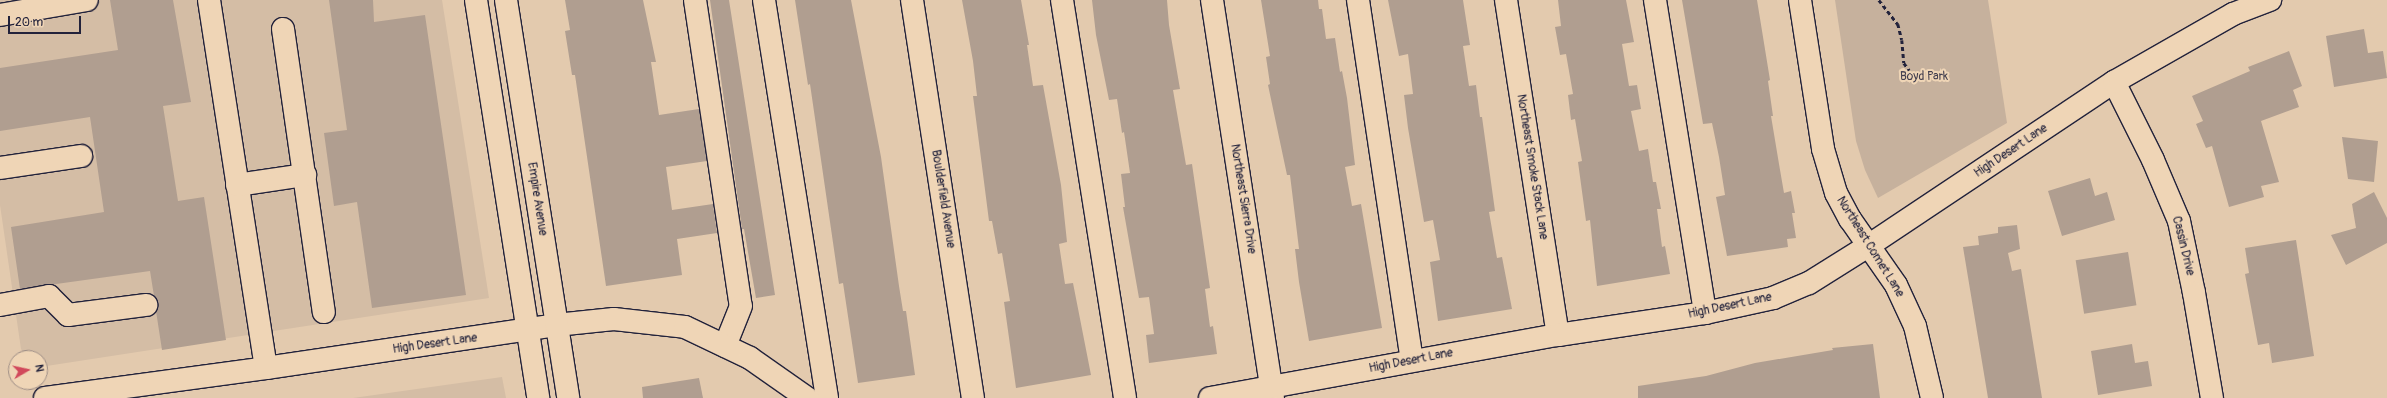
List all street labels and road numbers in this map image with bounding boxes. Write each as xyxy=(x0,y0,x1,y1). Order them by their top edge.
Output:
street label: Northeast Smoke Stack Lane xyxy=(1513,93,1551,241)
street label: High Desert Lane xyxy=(1972,121,2050,181)
street label: Northeast Sierra Drive xyxy=(1227,143,1259,255)
street label: Boulderfield Avenue xyxy=(928,149,958,249)
street label: Empire Avenue xyxy=(524,161,550,237)
street label: Northeast Comet Lane xyxy=(1833,194,1907,300)
street label: Cassin Drive xyxy=(2169,215,2197,277)
street label: High Desert Lane xyxy=(1687,290,1773,322)
street label: High Desert Lane xyxy=(392,331,478,357)
street label: High Desert Lane xyxy=(1368,346,1454,376)

